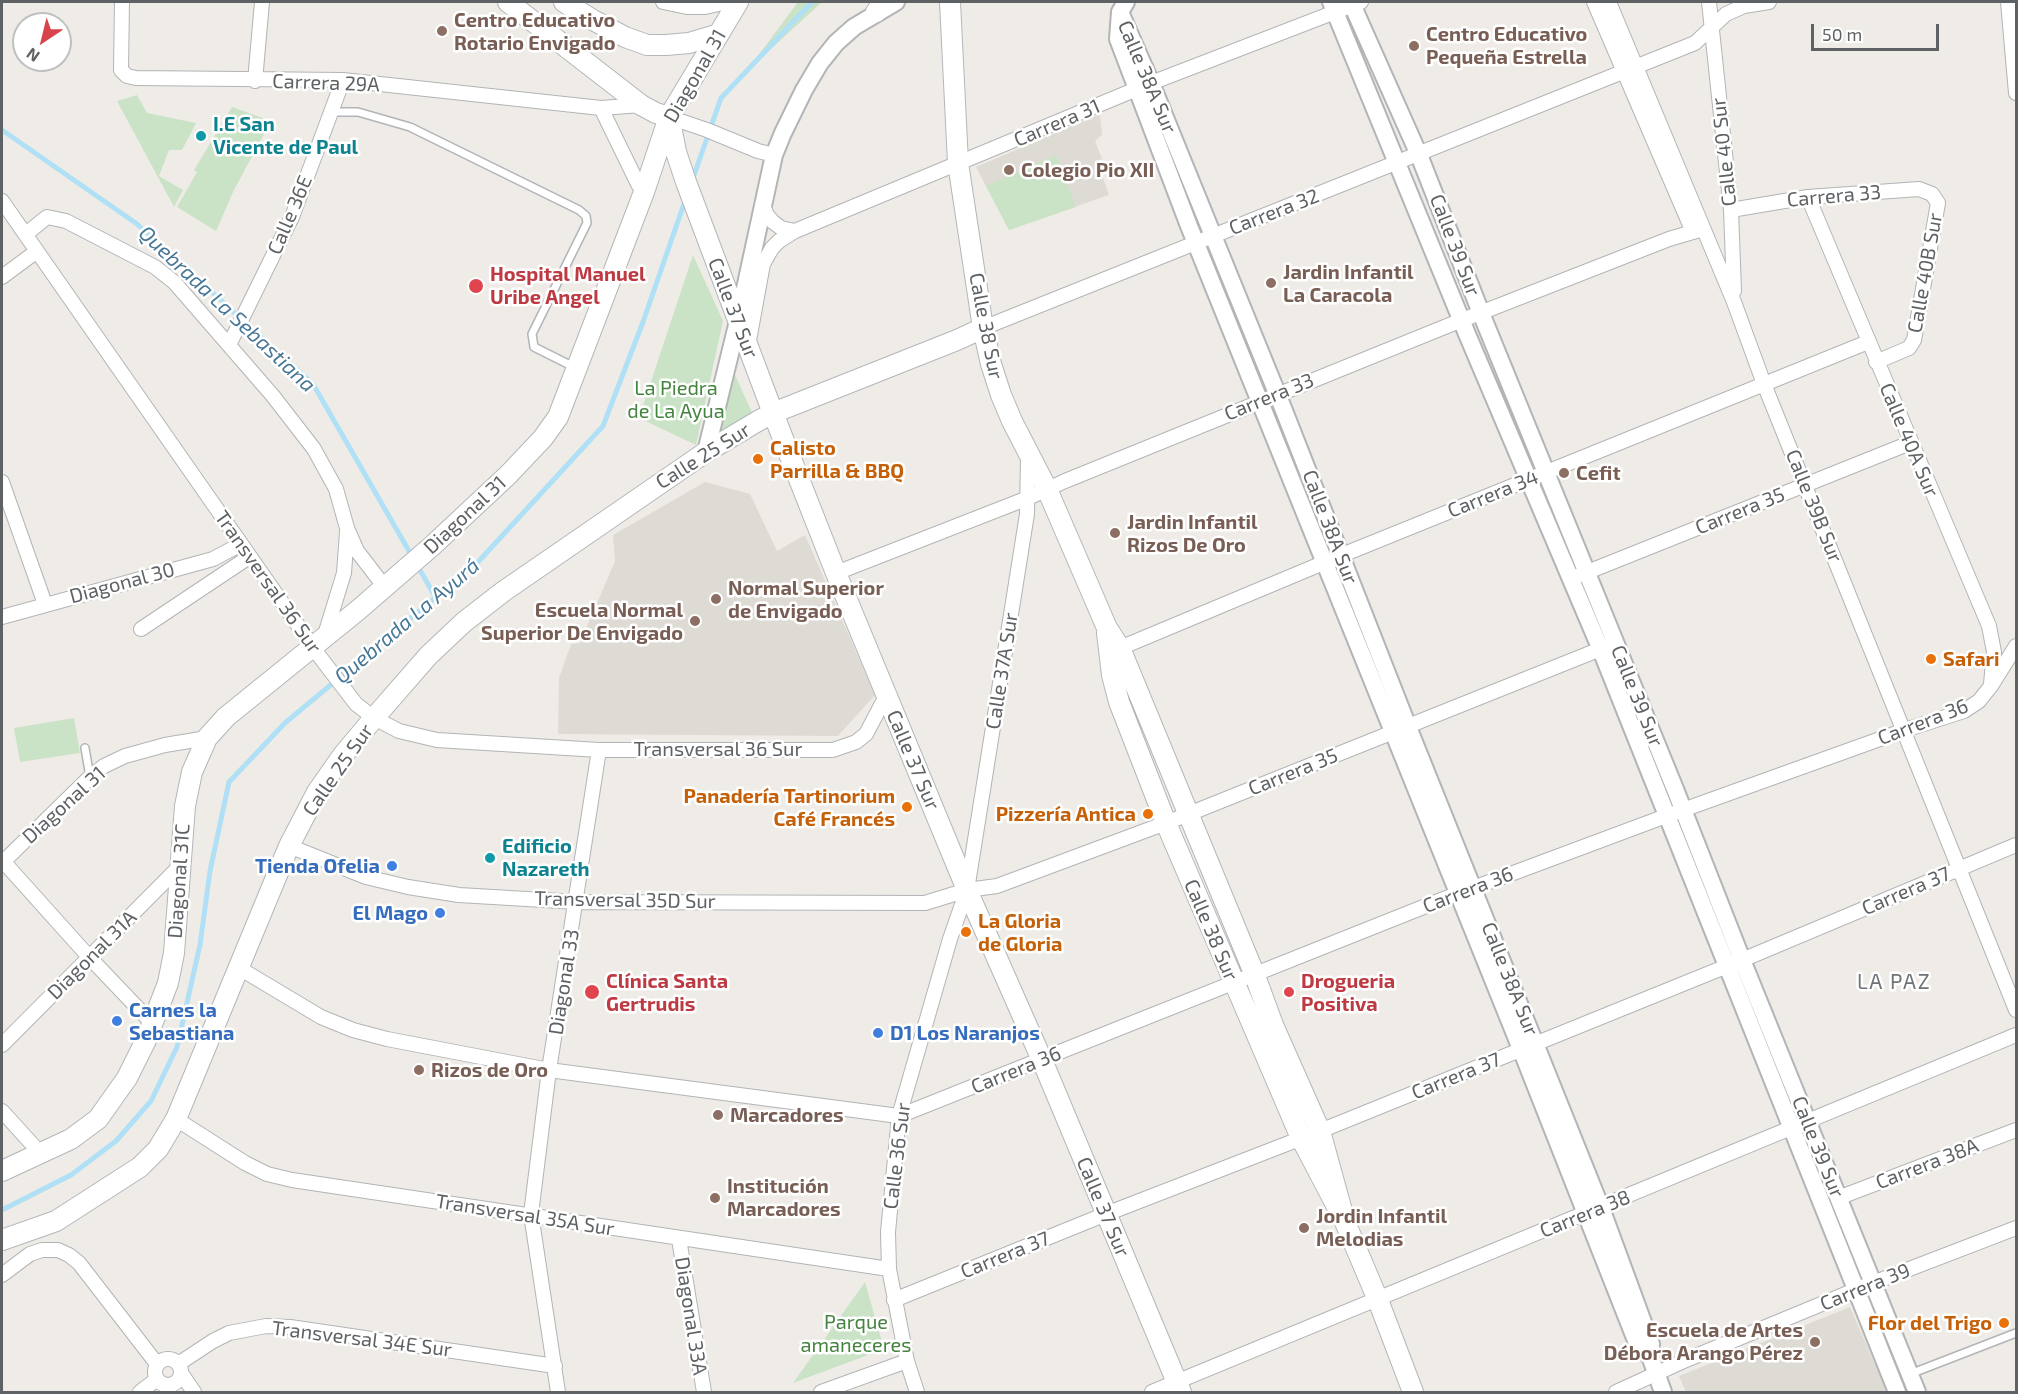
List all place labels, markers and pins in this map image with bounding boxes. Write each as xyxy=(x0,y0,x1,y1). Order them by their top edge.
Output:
place label: Centro Educativo Rotario Envigado xyxy=(454,8,615,55)
place label: Centro Educativo Pequeña Estrella xyxy=(1426,22,1587,69)
marker: Centro Educativo Rotario Envigado xyxy=(435,24,449,38)
marker: Centro Educativo Pequeña Estrella xyxy=(1407,39,1421,53)
place label: I.E San Vicente de Paul xyxy=(213,112,358,159)
marker: I.E San Vicente de Paul xyxy=(194,129,208,143)
place label: Colegio Pio XII xyxy=(1021,158,1154,182)
marker: Colegio Pio XII xyxy=(1002,163,1016,177)
place label: Jardin Infantil La Caracola xyxy=(1283,260,1414,307)
place label: Hospital Manuel Uribe Angel xyxy=(490,262,646,309)
marker: Jardin Infantil La Caracola xyxy=(1264,276,1278,290)
marker: Hospital Manuel Uribe Angel xyxy=(467,277,485,295)
place label: Calisto Parrilla & BBQ xyxy=(770,436,904,483)
marker: Calisto Parrilla & BBQ xyxy=(751,452,765,466)
place label: Cefit xyxy=(1576,461,1621,485)
marker: Cefit xyxy=(1557,466,1571,480)
place label: Jardin Infantil Rizos De Oro xyxy=(1127,510,1258,557)
marker: Jardin Infantil Rizos De Oro xyxy=(1108,526,1122,540)
place label: Normal Superior de Envigado xyxy=(728,576,884,623)
marker: Normal Superior de Envigado xyxy=(709,592,723,606)
place label: Escuela Normal Superior De Envigado xyxy=(481,598,683,645)
marker: Escuela Normal Superior De Envigado xyxy=(688,614,702,628)
place label: Safari xyxy=(1943,647,2000,671)
marker: Safari xyxy=(1924,652,1938,666)
place label: Panadería Tartinorium Café Francés xyxy=(684,784,895,831)
marker: Panadería Tartinorium Café Francés xyxy=(900,800,914,814)
place label: Pizzería Antica xyxy=(996,802,1136,826)
marker: Pizzería Antica xyxy=(1141,807,1155,821)
place label: Edificio Nazareth xyxy=(502,834,590,881)
marker: Edificio Nazareth xyxy=(483,851,497,865)
place label: Tienda Ofelia xyxy=(255,854,380,878)
marker: Tienda Ofelia xyxy=(385,859,399,873)
place label: El Mago xyxy=(353,901,428,925)
marker: El Mago xyxy=(433,906,447,920)
place label: La Gloria de Gloria xyxy=(978,909,1062,956)
marker: La Gloria de Gloria xyxy=(959,925,973,939)
place label: Clínica Santa Gertrudis xyxy=(606,969,728,1016)
place label: Drogueria Positiva xyxy=(1301,969,1395,1016)
marker: Clínica Santa Gertrudis xyxy=(583,983,601,1001)
marker: Drogueria Positiva xyxy=(1282,985,1296,999)
place label: Carnes la Sebastiana xyxy=(129,998,234,1045)
marker: Carnes la Sebastiana xyxy=(110,1014,124,1028)
place label: D1 Los Naranjos xyxy=(890,1021,1040,1045)
marker: D1 Los Naranjos xyxy=(871,1026,885,1040)
place label: Rizos de Oro xyxy=(431,1058,548,1082)
marker: Rizos de Oro xyxy=(412,1063,426,1077)
place label: Marcadores xyxy=(730,1103,844,1127)
marker: Marcadores xyxy=(711,1108,725,1122)
place label: Institución Marcadores xyxy=(727,1174,841,1221)
marker: Institución Marcadores xyxy=(708,1191,722,1205)
place label: Jordin Infantil Melodias xyxy=(1316,1204,1447,1251)
marker: Jordin Infantil Melodias xyxy=(1297,1221,1311,1235)
place label: Flor del Trigo xyxy=(1868,1311,1992,1335)
marker: Flor del Trigo xyxy=(1997,1316,2011,1330)
place label: Escuela de Artes Débora Arango Pérez xyxy=(1604,1318,1803,1365)
marker: Escuela de Artes Débora Arango Pérez xyxy=(1808,1335,1822,1349)

